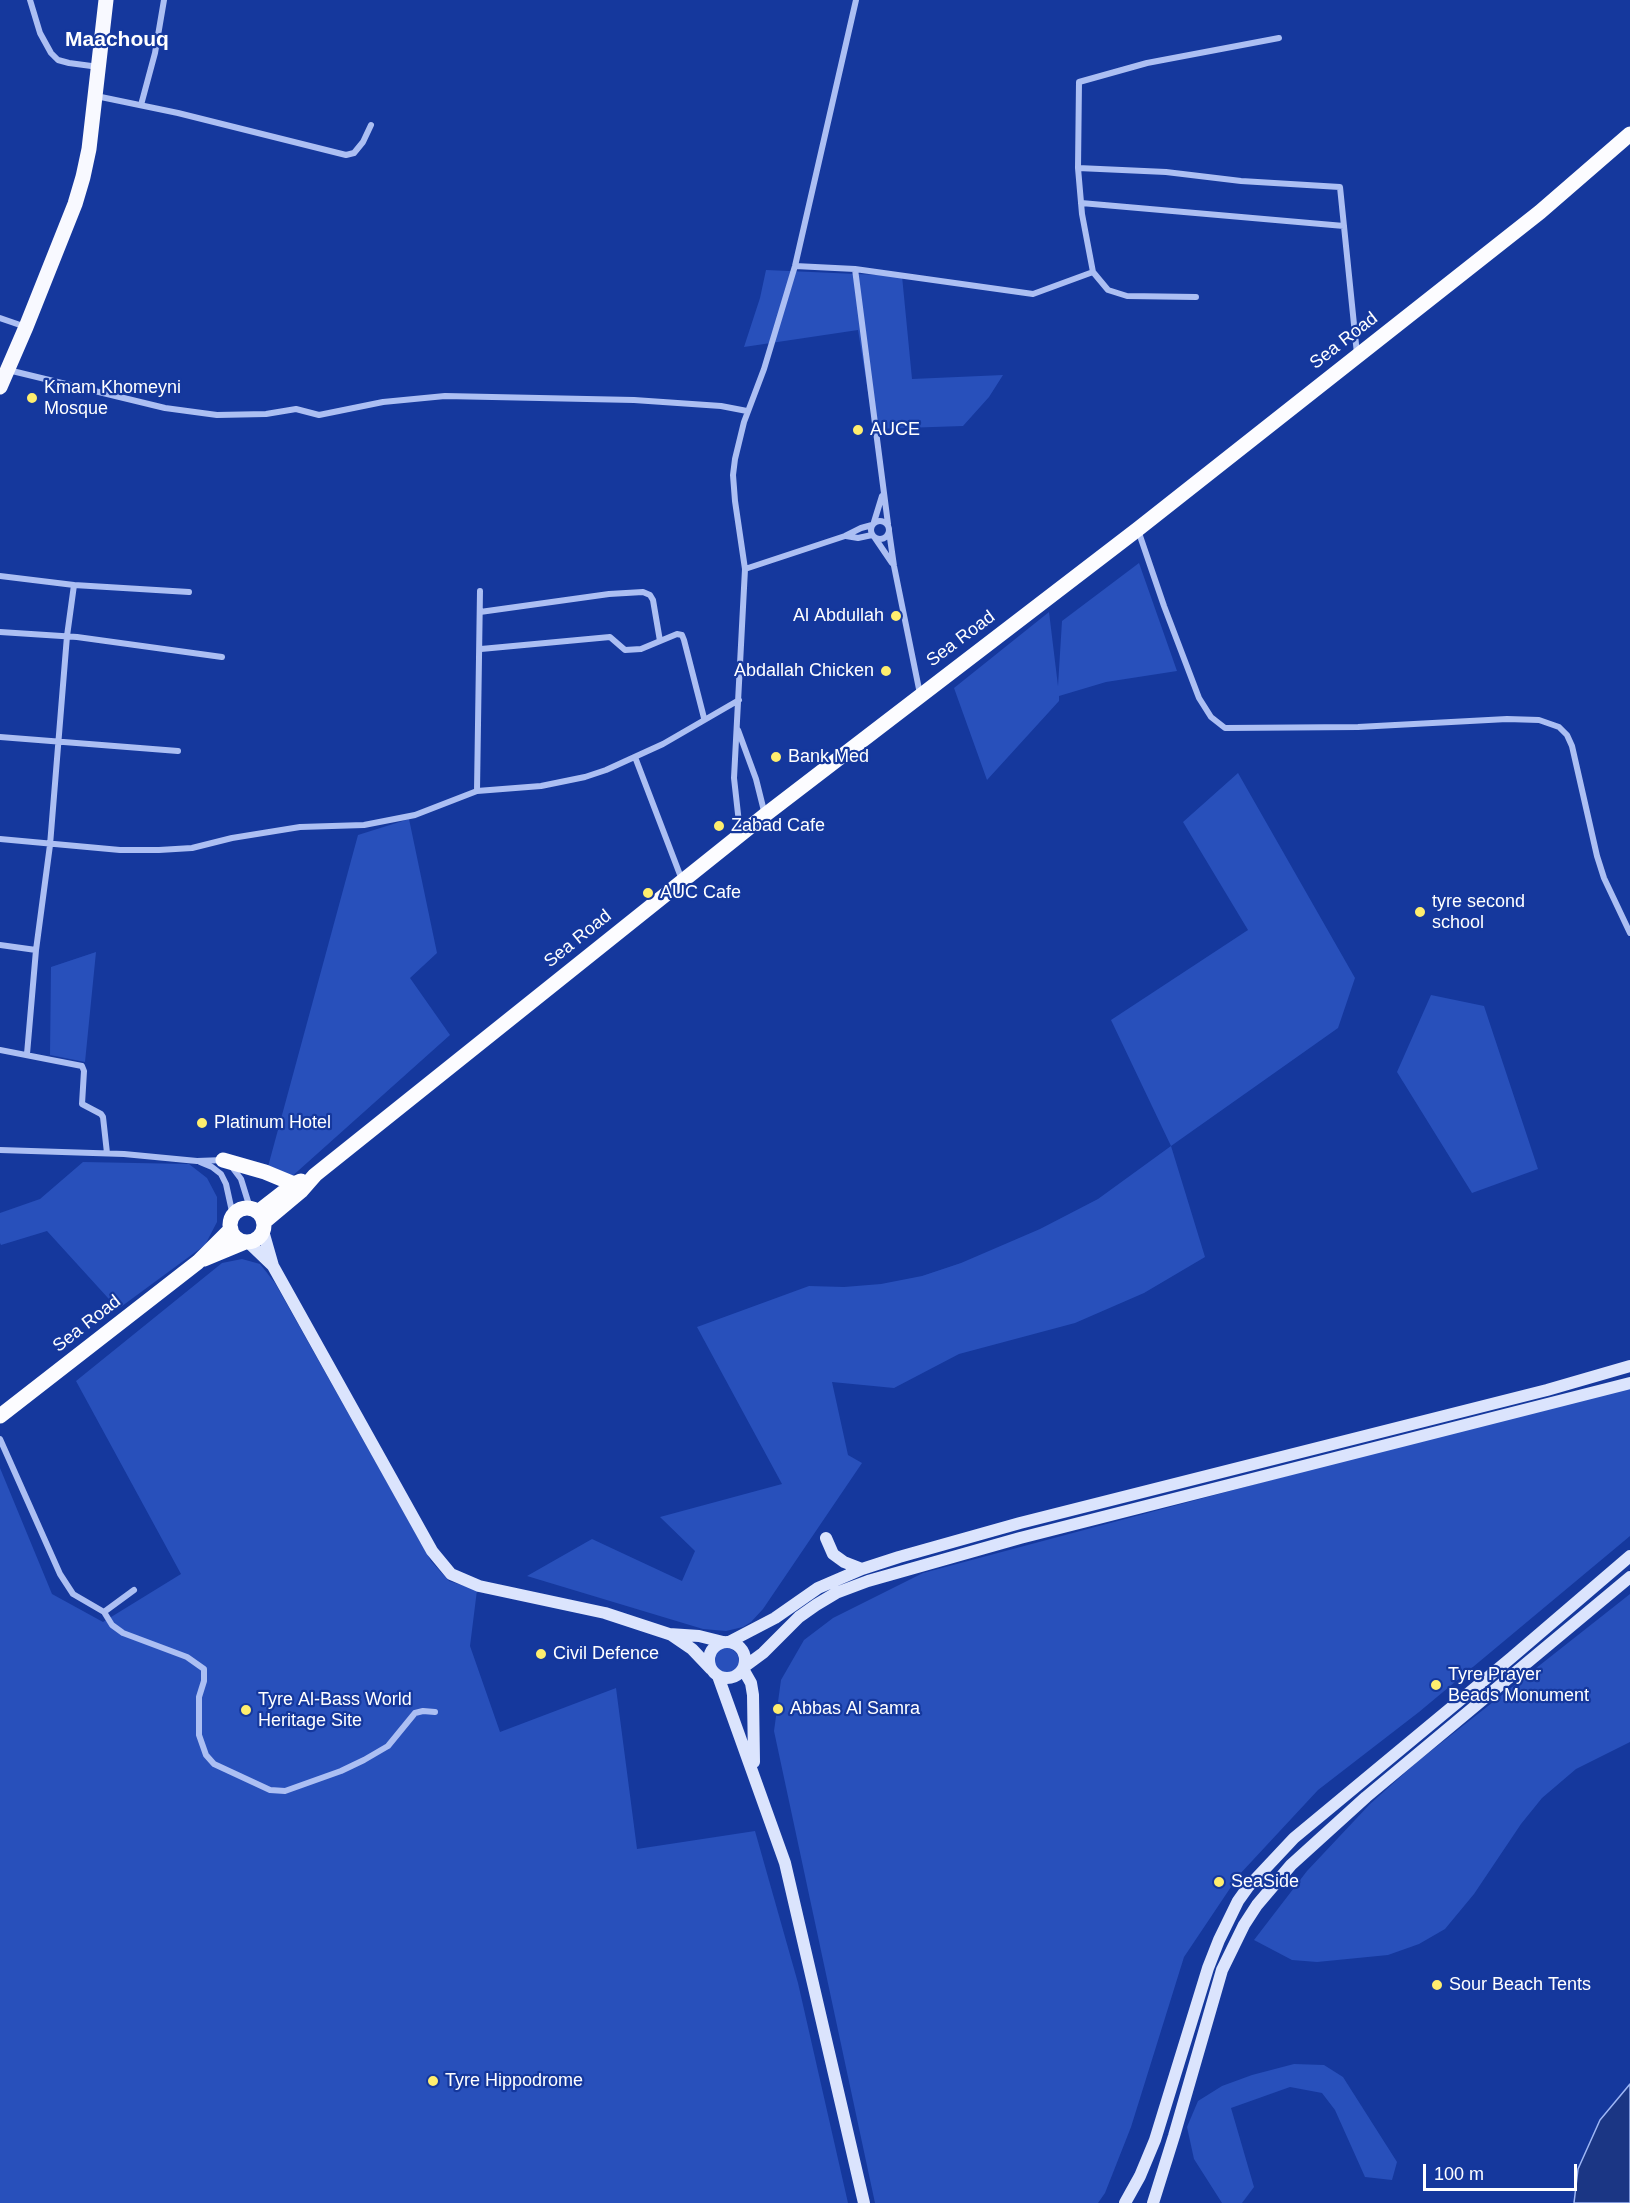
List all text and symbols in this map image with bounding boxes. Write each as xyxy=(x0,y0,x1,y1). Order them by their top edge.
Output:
district label: Maachouq xyxy=(65,27,169,53)
street label: Sea Road xyxy=(1306,308,1382,374)
place label: Kmam Khomeyni Mosque xyxy=(44,377,181,420)
marker: Kmam Khomeyni Mosque xyxy=(25,391,39,405)
place label: AUCE xyxy=(870,419,920,441)
marker: AUCE xyxy=(851,423,865,437)
place label: Al Abdullah xyxy=(793,605,884,627)
street label: Sea Road xyxy=(923,606,999,672)
marker: Al Abdullah xyxy=(889,609,903,623)
place label: Abdallah Chicken xyxy=(734,660,874,682)
marker: Abdallah Chicken xyxy=(879,664,893,678)
place label: Bank Med xyxy=(788,746,869,768)
marker: Bank Med xyxy=(769,750,783,764)
place label: Zabad Cafe xyxy=(731,815,825,837)
marker: Zabad Cafe xyxy=(712,819,726,833)
place label: AUC Cafe xyxy=(660,882,741,904)
marker: AUC Cafe xyxy=(641,886,655,900)
place label: tyre second school xyxy=(1432,891,1525,934)
street label: Sea Road xyxy=(540,905,616,973)
marker: tyre second school xyxy=(1413,905,1427,919)
place label: Platinum Hotel xyxy=(214,1112,331,1134)
marker: Platinum Hotel xyxy=(195,1116,209,1130)
street label: Sea Road xyxy=(49,1291,125,1357)
place label: Civil Defence xyxy=(553,1643,659,1665)
marker: Civil Defence xyxy=(534,1647,548,1661)
place label: Tyre Prayer Beads Monument xyxy=(1448,1664,1589,1706)
marker: Tyre Prayer Beads Monument xyxy=(1429,1678,1443,1692)
place label: Tyre Al-Bass World Heritage Site xyxy=(258,1689,412,1732)
place label: Abbas Al Samra xyxy=(790,1698,920,1720)
marker: Abbas Al Samra xyxy=(771,1702,785,1716)
marker: Tyre Al-Bass World Heritage Site xyxy=(239,1703,253,1717)
place label: SeaSide xyxy=(1231,1871,1299,1893)
marker: SeaSide xyxy=(1212,1875,1226,1889)
place label: Sour Beach Tents xyxy=(1449,1974,1591,1996)
marker: Sour Beach Tents xyxy=(1430,1978,1444,1992)
place label: Tyre Hippodrome xyxy=(445,2070,583,2092)
marker: Tyre Hippodrome xyxy=(426,2074,440,2088)
scale bar xyxy=(1426,2152,1580,2190)
text: 100 m xyxy=(1434,2164,1484,2184)

